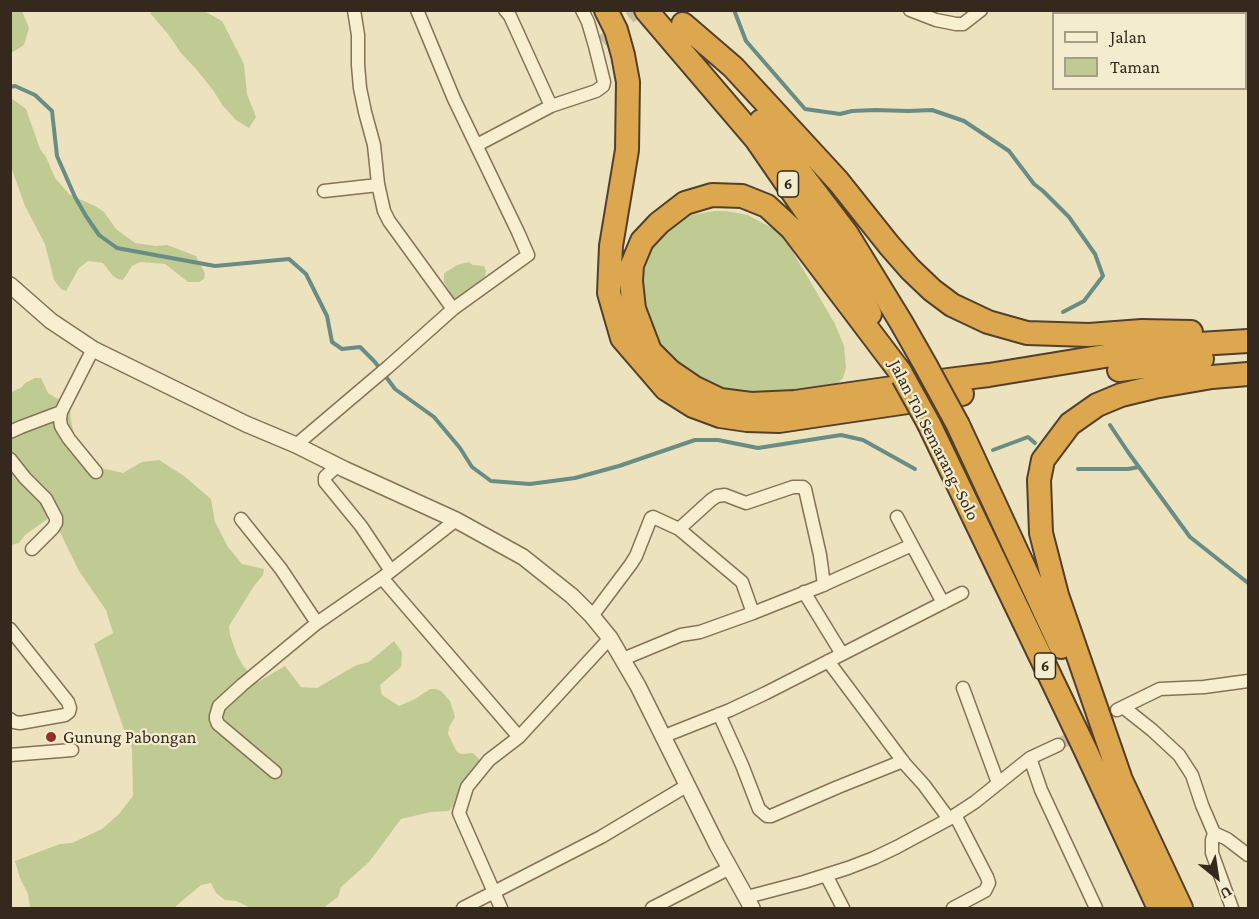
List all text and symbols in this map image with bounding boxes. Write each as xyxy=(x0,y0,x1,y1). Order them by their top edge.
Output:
legend xyxy=(1052,12,1247,90)
text: Jalan xyxy=(1110,27,1146,47)
text: Taman xyxy=(1110,57,1160,77)
road number: 6 xyxy=(778,171,798,197)
street label: Jalan Tol Semarang–Solo xyxy=(884,356,984,524)
road number: 6 xyxy=(1034,653,1056,679)
place label: Gunung Pabongan xyxy=(63,726,196,748)
marker: Gunung Pabongan xyxy=(44,730,58,744)
north arrow xyxy=(1187,847,1247,907)
text: U xyxy=(1217,883,1235,903)

